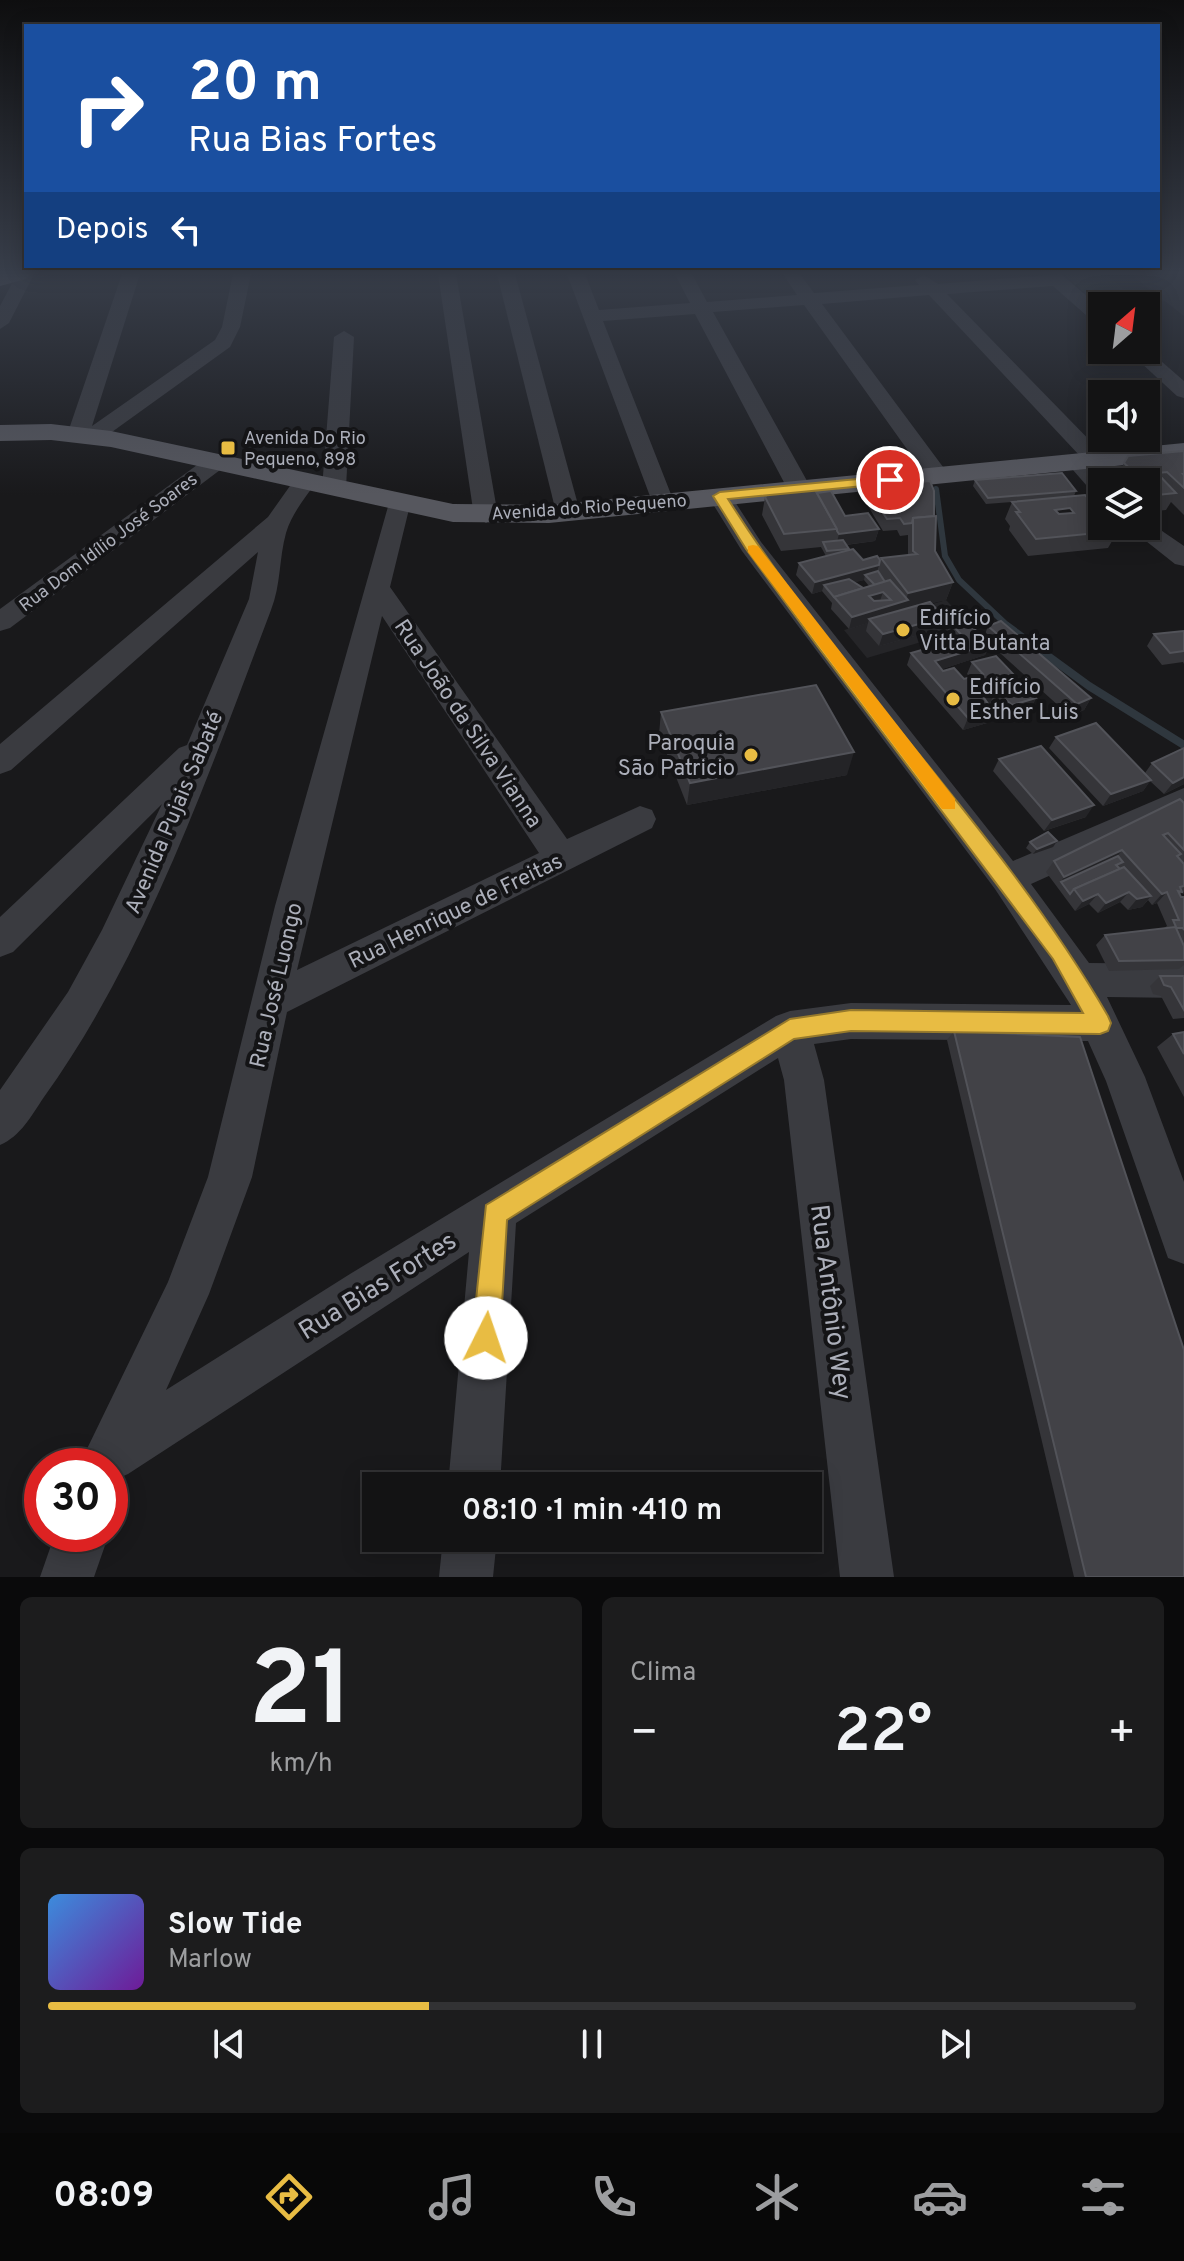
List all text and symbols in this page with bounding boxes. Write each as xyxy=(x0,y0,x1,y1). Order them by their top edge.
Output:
text: 20 m xyxy=(188,50,322,120)
icon: right xyxy=(56,56,160,160)
text: Rua Bias Fortes xyxy=(188,119,437,165)
icon: left xyxy=(164,208,208,252)
text: Depois xyxy=(56,212,148,249)
north arrow xyxy=(1088,292,1160,364)
map controls xyxy=(1088,292,1160,540)
button: sound xyxy=(1088,380,1160,452)
place label: Avenida Do Rio Pequeno, 898 xyxy=(244,428,366,472)
marker: Avenida Do Rio Pequeno, 898 xyxy=(219,439,237,457)
pin xyxy=(856,446,924,514)
icon: arrive xyxy=(868,458,912,502)
button: layers xyxy=(1088,468,1160,540)
street label: Rua Dom Idílio José Soares xyxy=(15,469,203,618)
street label: Avenida do Rio Pequeno xyxy=(491,490,688,527)
place label: Edifício Vitta Butanta xyxy=(919,606,1050,658)
street label: Rua João da Silva Vianna xyxy=(387,615,547,834)
marker: Edifício Vitta Butanta xyxy=(894,621,912,639)
place label: Edifício Esther Luis xyxy=(969,675,1079,727)
marker: Edifício Esther Luis xyxy=(944,690,962,708)
street label: Avenida Pujais Sabaté xyxy=(120,708,230,918)
place label: Paroquia São Patricio xyxy=(618,731,735,783)
marker: Paroquia São Patricio xyxy=(742,746,760,764)
street label: Rua Henrique de Freitas xyxy=(345,849,568,976)
street label: Rua José Luongo xyxy=(245,900,310,1071)
street label: Rua Antônio Wey xyxy=(801,1203,858,1402)
street label: Rua Bias Fortes xyxy=(293,1225,463,1349)
position arrow xyxy=(444,1296,528,1380)
speed limit sign: 30 xyxy=(24,1448,128,1552)
text: 08:10 · 1 min · 410 m xyxy=(462,1493,722,1530)
text: 21 xyxy=(248,1630,354,1762)
text: Clima xyxy=(630,1657,696,1690)
text: 22° xyxy=(834,1697,932,1773)
text: − xyxy=(630,1707,658,1763)
text: + xyxy=(1108,1707,1136,1763)
text: km/h xyxy=(269,1748,333,1781)
text: Slow Tide xyxy=(168,1907,302,1944)
text: Marlow xyxy=(168,1944,252,1977)
icon: previous xyxy=(207,2022,251,2066)
icon: pause xyxy=(570,2022,614,2066)
icon: next xyxy=(933,2022,977,2066)
icon: directions xyxy=(261,2169,317,2225)
icon: music xyxy=(424,2169,480,2225)
icon: phone xyxy=(586,2169,642,2225)
icon: climate xyxy=(749,2169,805,2225)
icon: car xyxy=(912,2169,968,2225)
icon: filters xyxy=(1075,2169,1131,2225)
text: 08:09 xyxy=(53,2174,154,2220)

